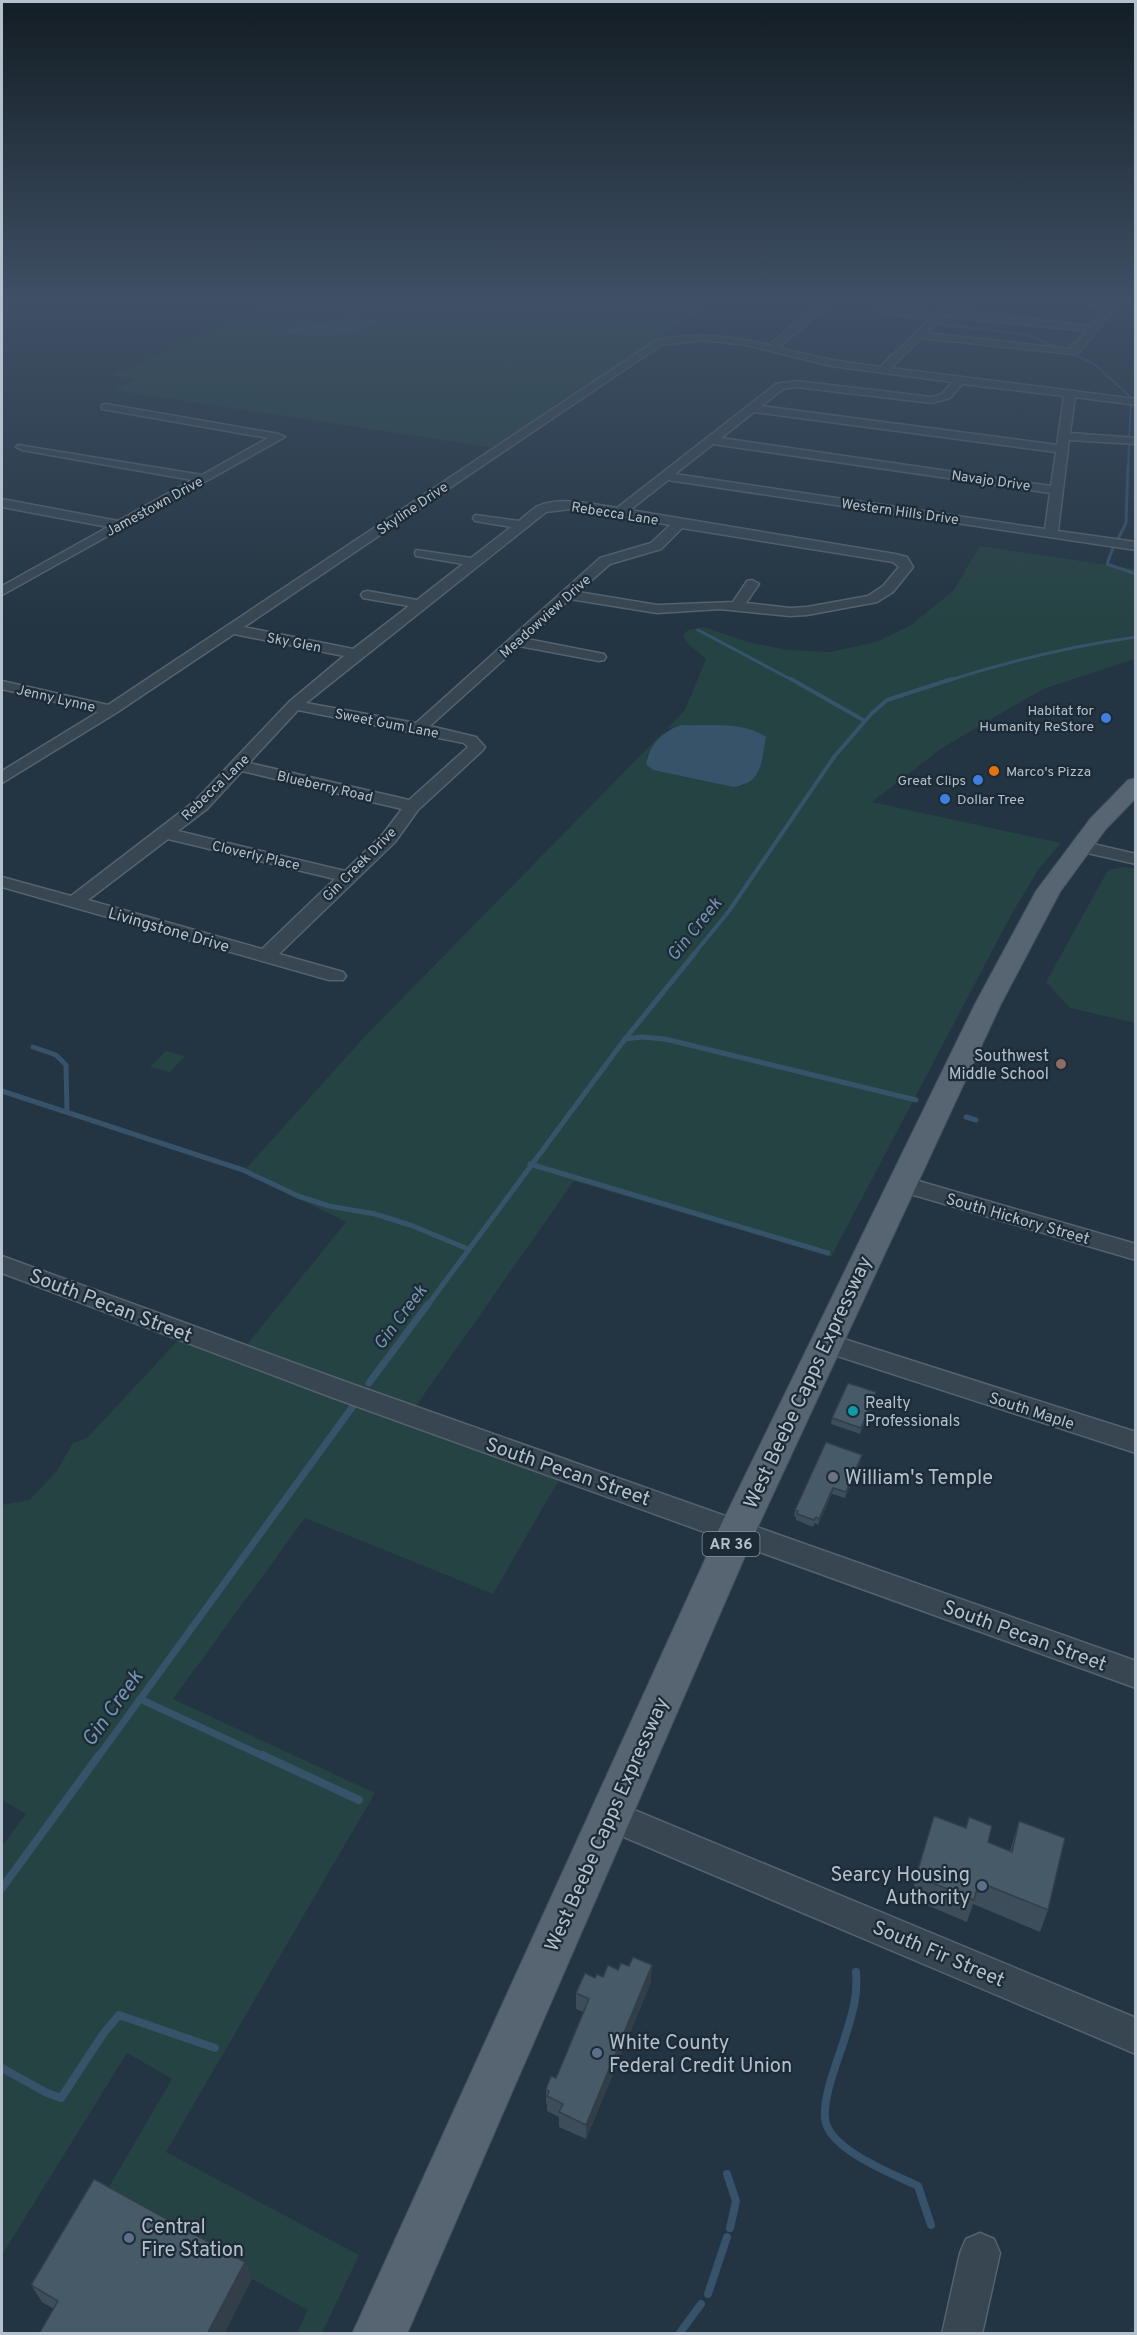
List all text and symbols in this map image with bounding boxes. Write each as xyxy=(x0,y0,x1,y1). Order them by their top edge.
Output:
street label: Navajo Drive xyxy=(950,468,1031,495)
street label: Jamestown Drive xyxy=(103,474,206,541)
street label: Skyline Drive xyxy=(374,479,452,539)
street label: Western Hills Drive xyxy=(840,496,960,529)
street label: Rebecca Lane xyxy=(570,499,660,530)
street label: Meadowview Drive xyxy=(497,572,595,662)
street label: Sky Glen xyxy=(265,630,322,657)
street label: Jenny Lynne xyxy=(15,682,97,717)
place label: Habitat for Humanity ReStore xyxy=(979,703,1095,736)
street label: Sweet Gum Lane xyxy=(333,706,440,743)
marker: Habitat for Humanity ReStore xyxy=(1099,711,1113,725)
street label: Rebecca Lane xyxy=(178,751,254,825)
marker: Marco's Pizza xyxy=(987,764,1001,778)
place label: Marco's Pizza xyxy=(1006,764,1091,781)
street label: Blueberry Road xyxy=(275,768,374,807)
place label: Great Clips xyxy=(897,773,966,790)
marker: Great Clips xyxy=(971,773,985,787)
marker: Dollar Tree xyxy=(938,792,952,806)
place label: Dollar Tree xyxy=(957,792,1025,809)
street label: Gin Creek Drive xyxy=(319,824,401,906)
street label: Cloverly Place xyxy=(210,838,301,875)
water label: Gin Creek xyxy=(663,893,728,966)
street label: Livingstone Drive xyxy=(106,904,231,958)
place label: Southwest Middle School xyxy=(949,1047,1049,1085)
marker: Southwest Middle School xyxy=(1054,1057,1068,1071)
street label: South Hickory Street xyxy=(943,1190,1092,1250)
street label: West Beebe Capps Expressway xyxy=(739,1252,879,1513)
street label: South Pecan Street xyxy=(25,1264,195,1350)
water label: Gin Creek xyxy=(369,1280,434,1355)
street label: South Maple xyxy=(986,1389,1077,1435)
place label: Realty Professionals xyxy=(865,1394,960,1432)
marker: Realty Professionals xyxy=(846,1404,860,1418)
street label: South Pecan Street xyxy=(482,1433,653,1513)
place label: William's Temple xyxy=(845,1466,993,1492)
marker: William's Temple xyxy=(826,1470,840,1484)
road number: AR 36 xyxy=(702,1532,760,1556)
street label: South Pecan Street xyxy=(939,1595,1110,1679)
water label: Gin Creek xyxy=(76,1665,150,1752)
street label: West Beebe Capps Expressway xyxy=(540,1693,676,1956)
place label: Searcy Housing Authority xyxy=(830,1863,970,1912)
marker: Searcy Housing Authority xyxy=(975,1879,989,1893)
street label: South Fir Street xyxy=(868,1915,1008,1994)
place label: White County Federal Credit Union xyxy=(609,2031,792,2080)
marker: White County Federal Credit Union xyxy=(590,2046,604,2060)
place label: Central Fire Station xyxy=(141,2215,244,2264)
marker: Central Fire Station xyxy=(122,2231,136,2245)

